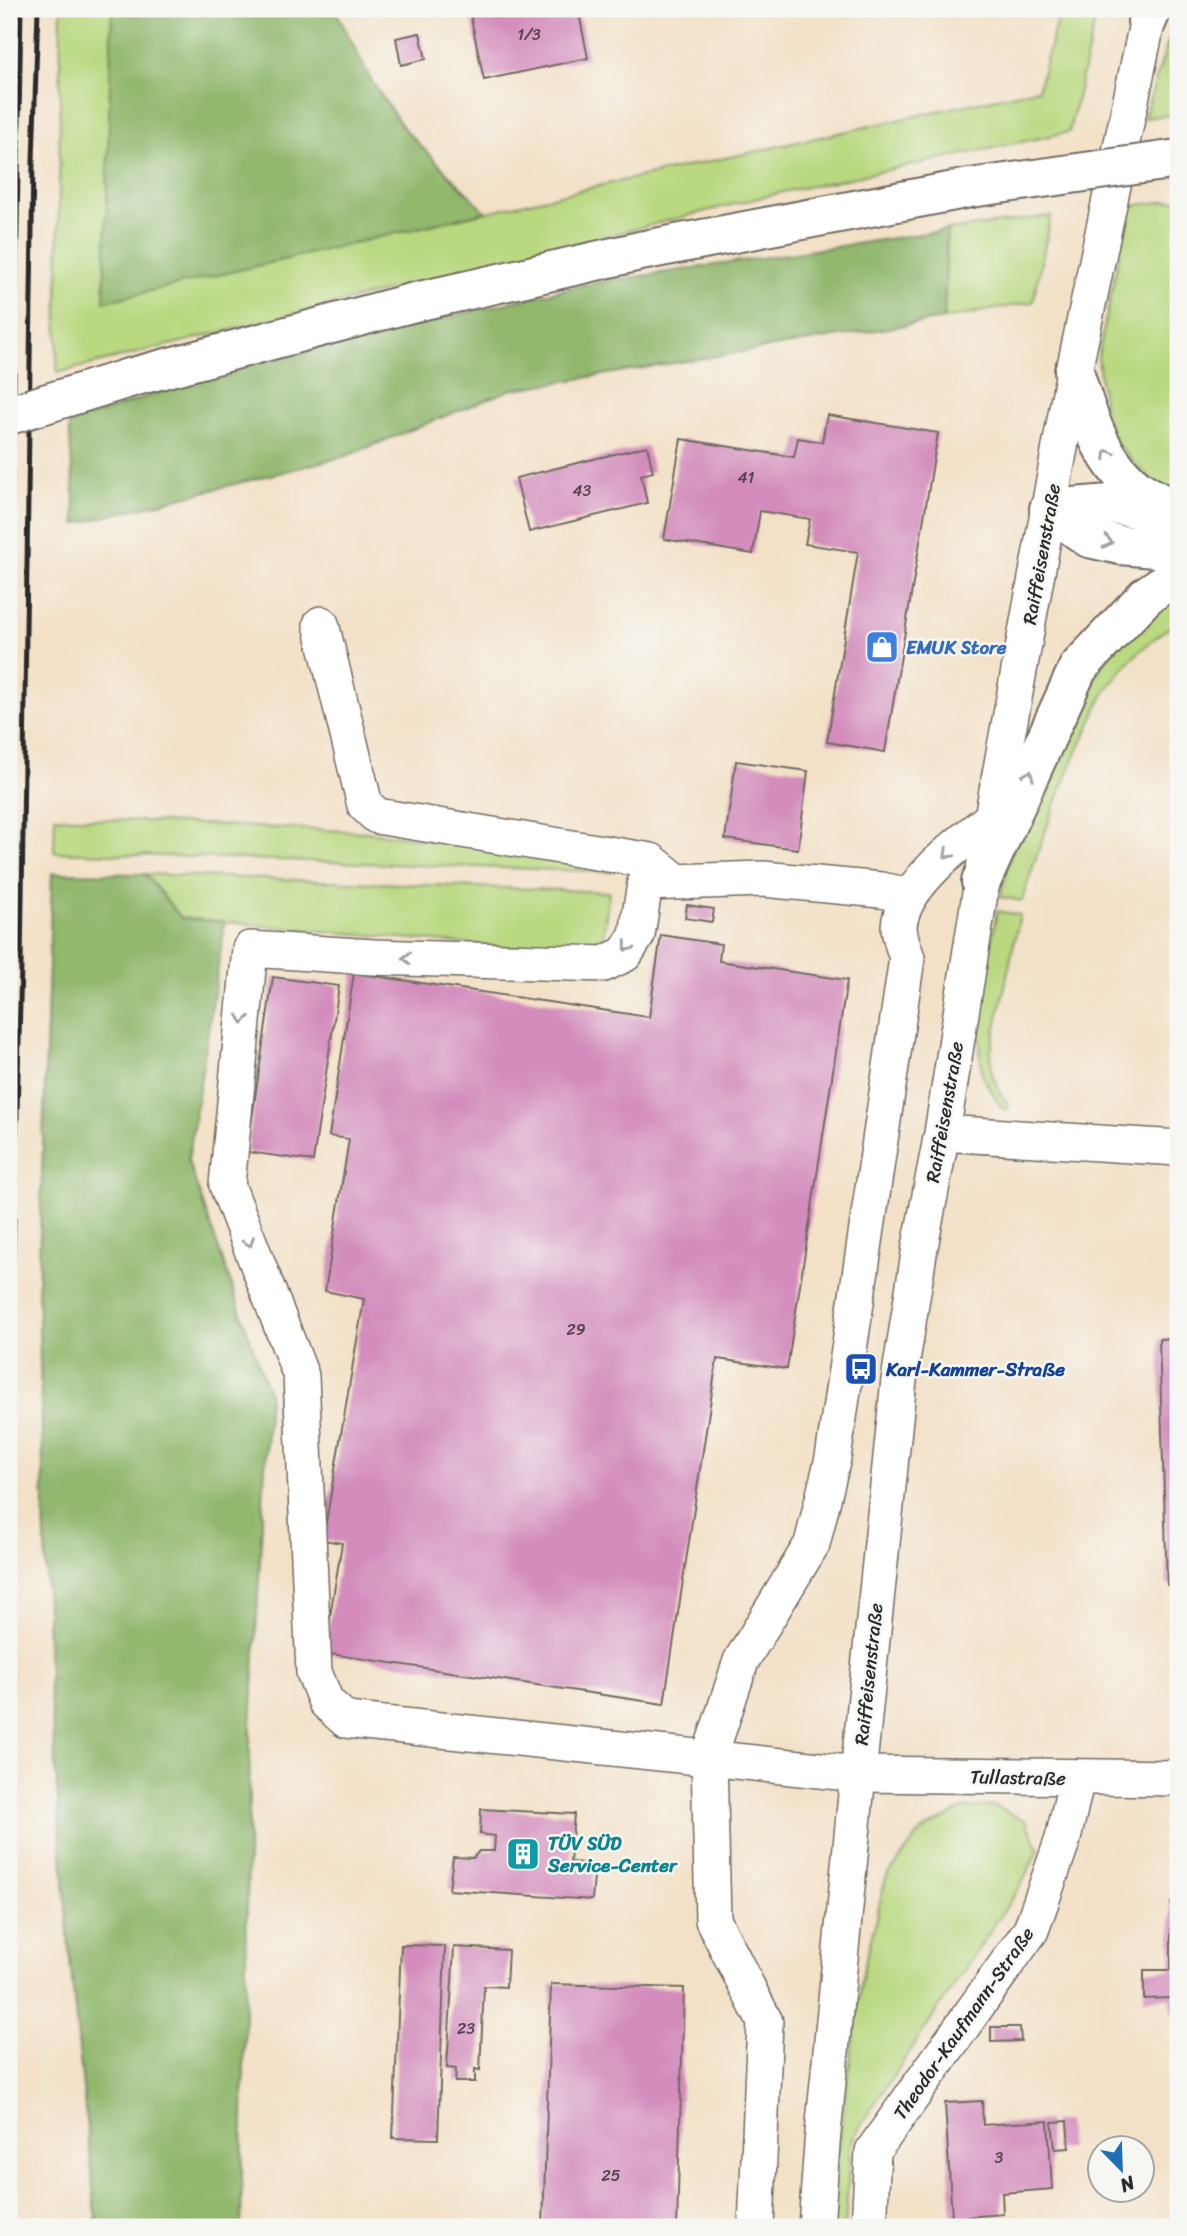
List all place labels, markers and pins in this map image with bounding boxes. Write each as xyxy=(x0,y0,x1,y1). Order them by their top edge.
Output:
shop icon: EMUK Store xyxy=(863,628,901,666)
place label: EMUK Store xyxy=(906,631,1007,664)
bus stop icon: Karl-Kammer-Straße xyxy=(842,1350,880,1388)
place label: Karl-Kammer-Straße xyxy=(885,1353,1065,1386)
place label: TÜV SÜD Service-Center xyxy=(547,1827,678,1882)
building icon: TÜV SÜD Service-Center xyxy=(504,1835,542,1873)

